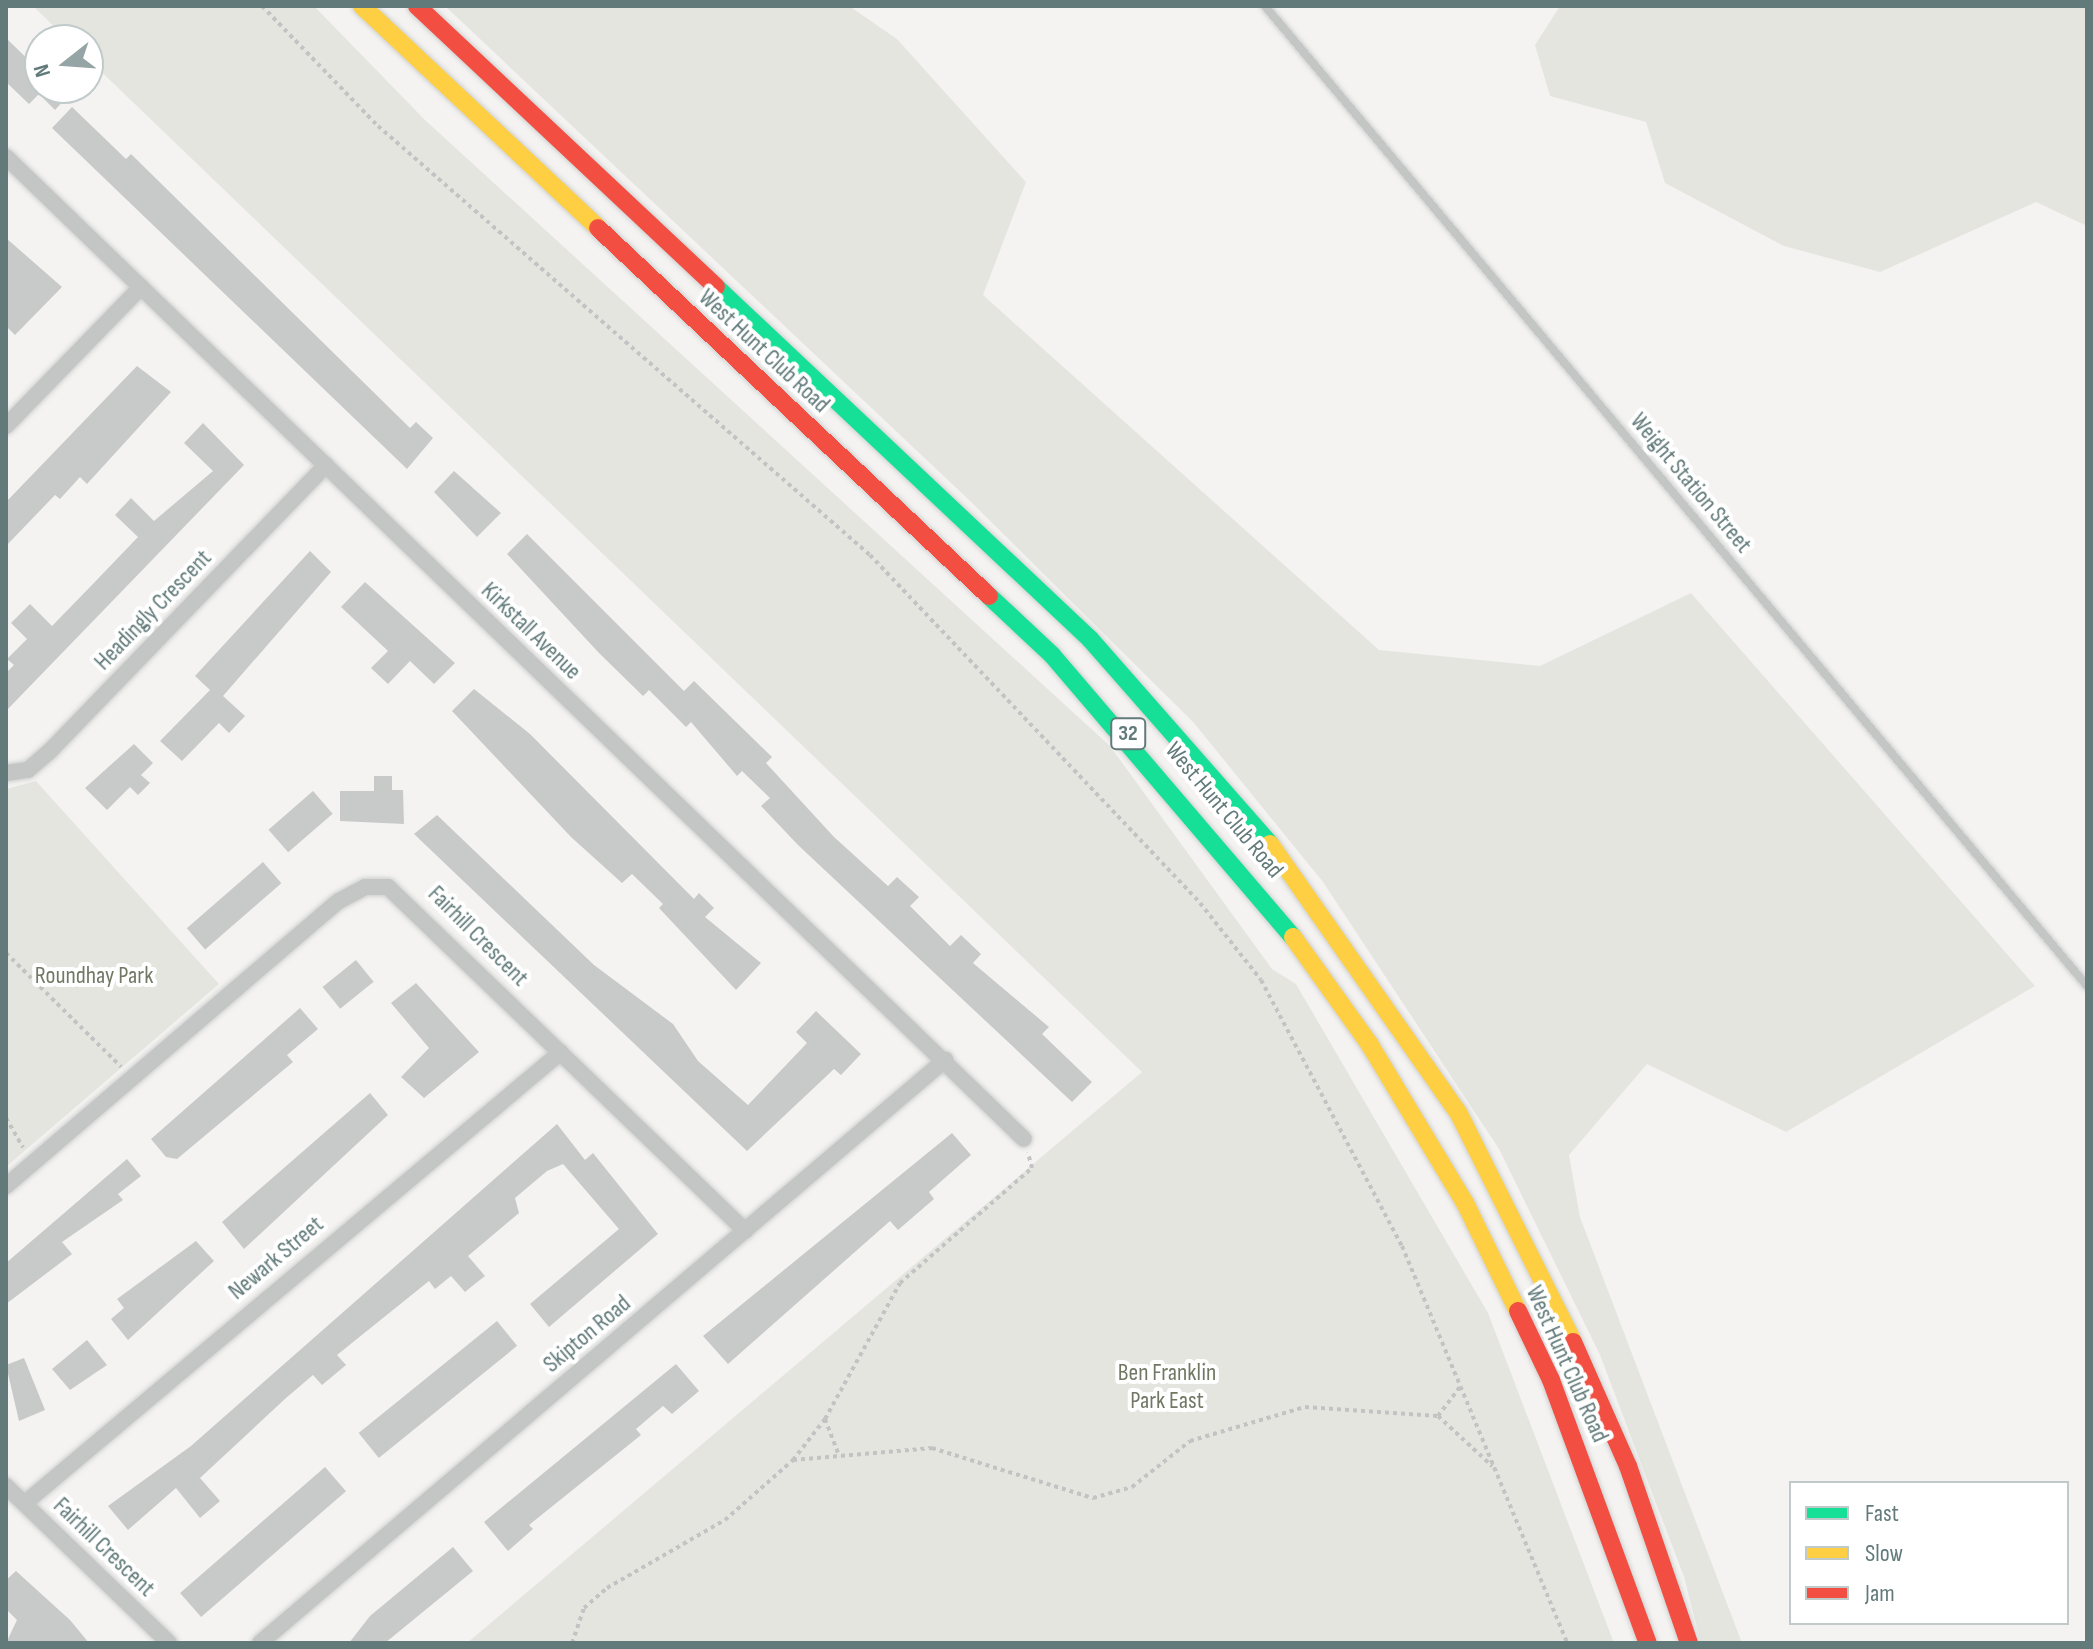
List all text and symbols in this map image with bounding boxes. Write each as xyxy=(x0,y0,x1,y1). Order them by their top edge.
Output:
north arrow xyxy=(24,24,104,104)
text: N xyxy=(28,61,57,80)
street label: West Hunt Club Road xyxy=(693,283,835,419)
street label: Weight Station Street xyxy=(1624,407,1758,559)
street label: Headingly Crescent xyxy=(88,544,218,676)
street label: Kirkstall Avenue xyxy=(475,576,587,686)
road number: 32 xyxy=(1110,716,1146,752)
street label: West Hunt Club Road xyxy=(1159,736,1289,884)
street label: Fairhill Crescent xyxy=(422,880,534,992)
park label: Roundhay Park xyxy=(35,962,153,990)
street label: Newark Street xyxy=(223,1210,329,1306)
street label: West Hunt Club Road xyxy=(1520,1281,1614,1447)
street label: Skipton Road xyxy=(538,1289,636,1379)
park label: Ben Franklin Park East xyxy=(1118,1359,1216,1415)
legend xyxy=(1789,1481,2069,1625)
street label: Fairhill Crescent xyxy=(47,1492,161,1602)
text: Fast xyxy=(1865,1499,1899,1528)
text: Slow xyxy=(1865,1539,1903,1568)
text: Jam xyxy=(1865,1579,1895,1608)

